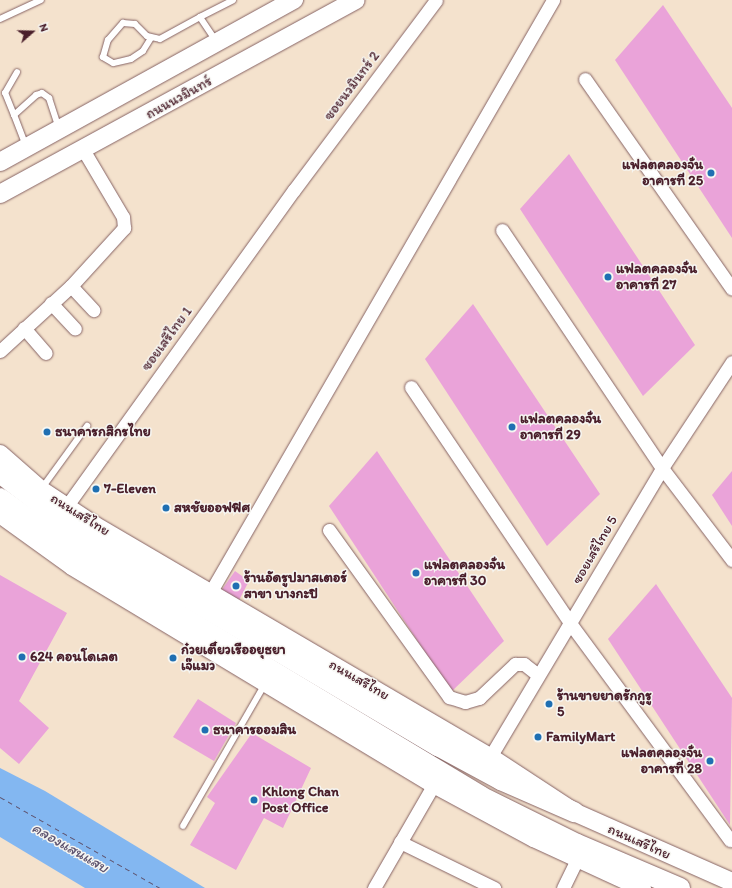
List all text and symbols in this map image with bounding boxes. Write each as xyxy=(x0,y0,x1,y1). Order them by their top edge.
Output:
north arrow xyxy=(12,12,52,52)
text: N xyxy=(36,22,51,33)
street label: ซอยนวมินทร์ 2 xyxy=(321,48,383,124)
street label: ถนนนวมินทร์ xyxy=(143,73,215,123)
place label: แฟลตคลองจั่น อาคารที่ 25 xyxy=(622,157,703,190)
marker: แฟลตคลองจั่น อาคารที่ 25 xyxy=(706,168,716,178)
place label: แฟลตคลองจั่น อาคารที่ 27 xyxy=(616,261,697,294)
marker: แฟลตคลองจั่น อาคารที่ 27 xyxy=(603,272,613,282)
street label: ซอยเสรีไทย 1 xyxy=(138,304,196,374)
place label: แฟลตคลองจั่น อาคารที่ 29 xyxy=(520,411,601,444)
marker: แฟลตคลองจั่น อาคารที่ 29 xyxy=(507,422,517,432)
place label: ธนาคารกสิกรไทย xyxy=(55,424,151,440)
marker: ธนาคารกสิกรไทย xyxy=(42,427,52,437)
place label: 7-Eleven xyxy=(104,481,156,497)
marker: 7-Eleven xyxy=(91,484,101,494)
street label: ถนนเสรีไทย xyxy=(47,490,113,540)
place label: สหชัยออฟฟิศ xyxy=(174,500,250,516)
marker: สหชัยออฟฟิศ xyxy=(161,503,171,513)
street label: ซอยเสรีไทย 5 xyxy=(569,513,621,587)
place label: แฟลตคลองจั่น อาคารที่ 30 xyxy=(424,557,505,590)
marker: แฟลตคลองจั่น อาคารที่ 30 xyxy=(411,568,421,578)
place label: ร้านอัดรูปมาสเตอร์ สาขา บางกะปิ xyxy=(244,570,347,602)
marker: ร้านอัดรูปมาสเตอร์ สาขา บางกะปิ xyxy=(231,581,241,591)
place label: ก๋วยเตี๋ยวเรืออยุธยา เจ๊แมว xyxy=(181,642,286,674)
place label: 624 คอนโดเลต xyxy=(30,649,118,665)
marker: 624 คอนโดเลต xyxy=(17,652,27,662)
marker: ก๋วยเตี๋ยวเรืออยุธยา เจ๊แมว xyxy=(168,653,178,663)
street label: ถนนเสรีไทย xyxy=(326,656,392,704)
place label: ร้านขายยาดรักกูรู 5 xyxy=(557,688,652,720)
marker: ร้านขายยาดรักกูรู 5 xyxy=(544,699,554,709)
place label: ธนาคารออมสิน xyxy=(213,722,296,738)
marker: ธนาคารออมสิน xyxy=(200,725,210,735)
place label: FamilyMart xyxy=(546,729,615,745)
marker: FamilyMart xyxy=(533,732,543,742)
place label: แฟลตคลองจั่น อาคารที่ 28 xyxy=(621,745,702,778)
marker: แฟลตคลองจั่น อาคารที่ 28 xyxy=(705,756,715,766)
place label: Khlong Chan Post Office xyxy=(262,784,339,816)
marker: Khlong Chan Post Office xyxy=(249,795,259,805)
water label: คลองแสนแสบ xyxy=(28,819,112,877)
street label: ถนนเสรีไทย xyxy=(605,821,673,863)

